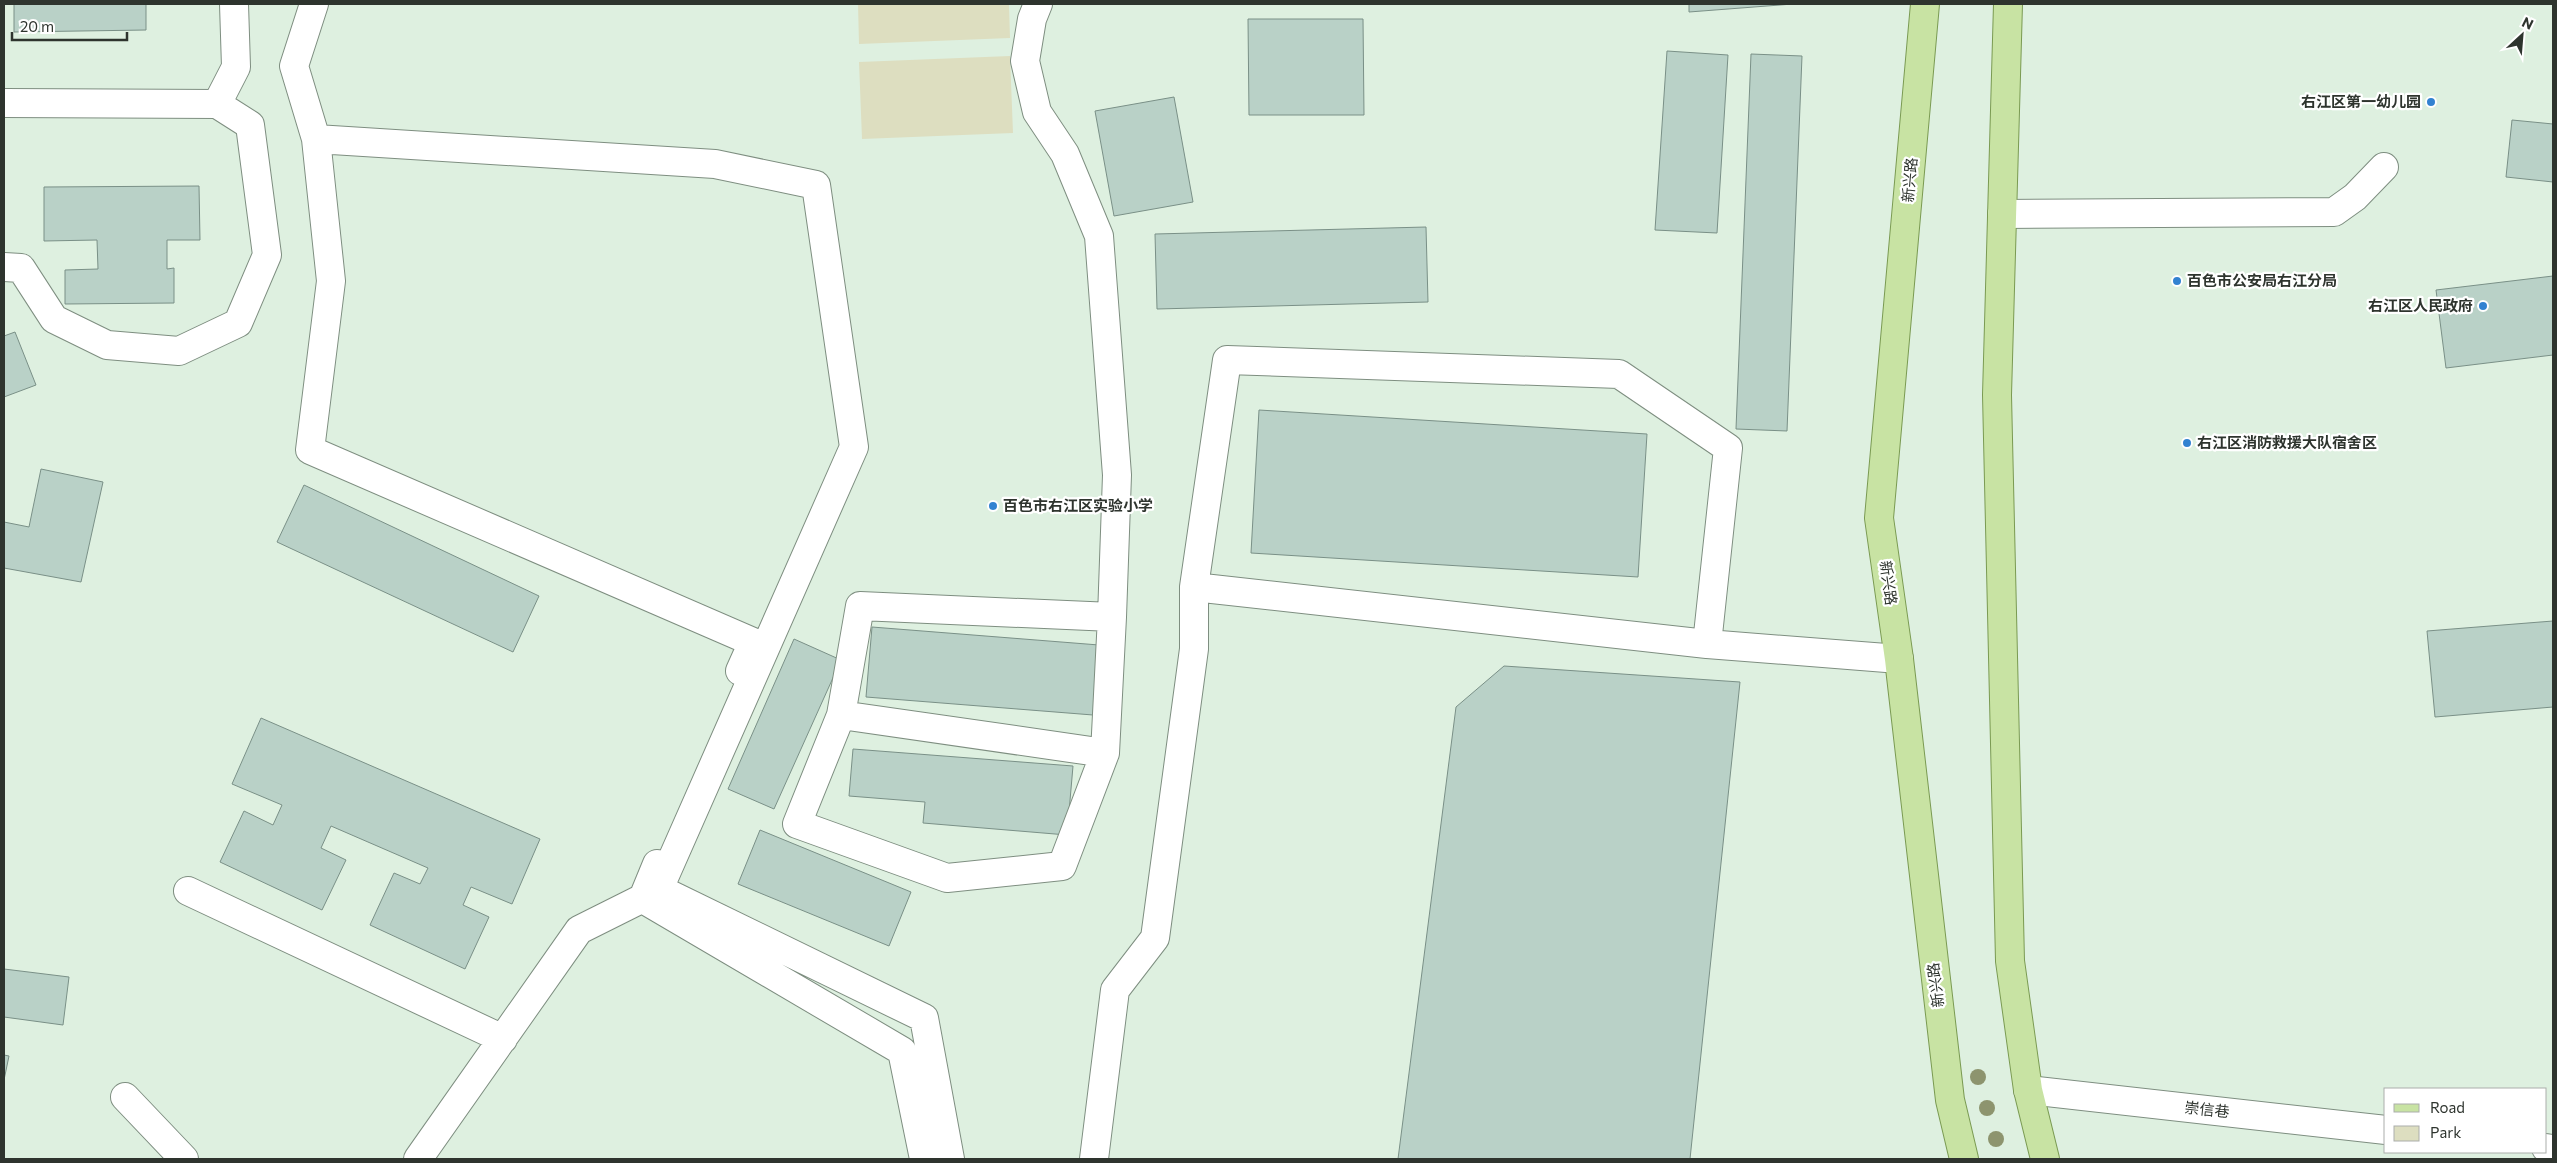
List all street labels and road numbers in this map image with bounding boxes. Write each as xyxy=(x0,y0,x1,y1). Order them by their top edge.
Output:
street label: 新兴路 xyxy=(1898,157,1920,203)
street label: 新兴路 xyxy=(1877,559,1901,606)
street label: 新兴路 xyxy=(1923,962,1947,1009)
street label: 崇信巷 xyxy=(2184,1098,2230,1120)

